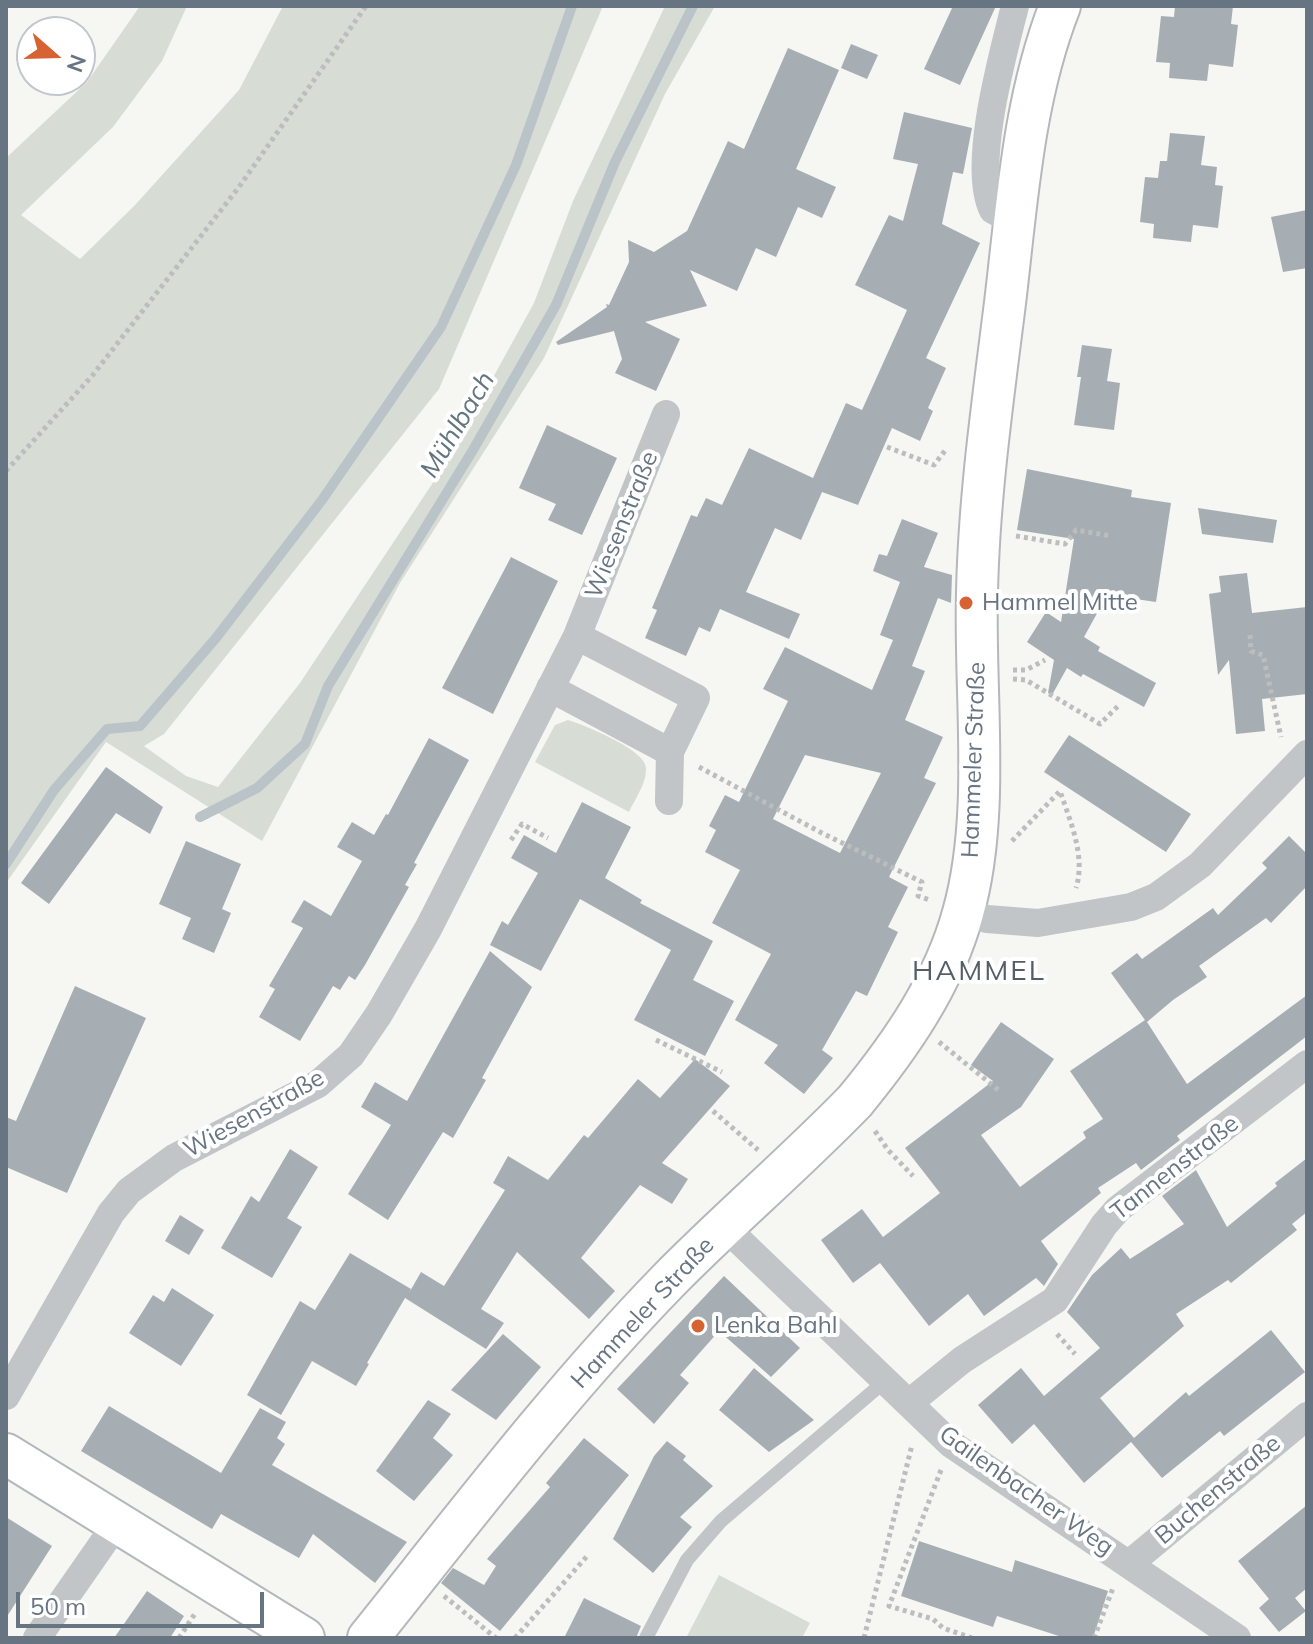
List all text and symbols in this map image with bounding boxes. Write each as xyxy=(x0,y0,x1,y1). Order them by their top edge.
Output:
north arrow xyxy=(16,16,96,96)
text: N xyxy=(61,51,93,76)
water label: Mühlbach xyxy=(414,366,502,484)
street label: Wiesenstraße xyxy=(579,447,665,603)
place label: Hammel Mitte xyxy=(982,589,1138,617)
marker: Hammel Mitte xyxy=(957,594,975,612)
street label: Hammeler Straße xyxy=(956,661,992,859)
district label: HAMMEL xyxy=(912,955,1046,989)
street label: Wiesenstraße xyxy=(179,1064,329,1164)
street label: Tannenstraße xyxy=(1106,1109,1244,1227)
street label: Hammeler Straße xyxy=(566,1231,720,1395)
place label: Lenka Bahl xyxy=(714,1312,837,1340)
marker: Lenka Bahl xyxy=(689,1317,707,1335)
street label: Gailenbacher Weg xyxy=(933,1420,1119,1562)
street label: Buchenstraße xyxy=(1149,1429,1287,1551)
scale bar xyxy=(20,1576,268,1626)
text: 50 m xyxy=(30,1591,86,1621)

